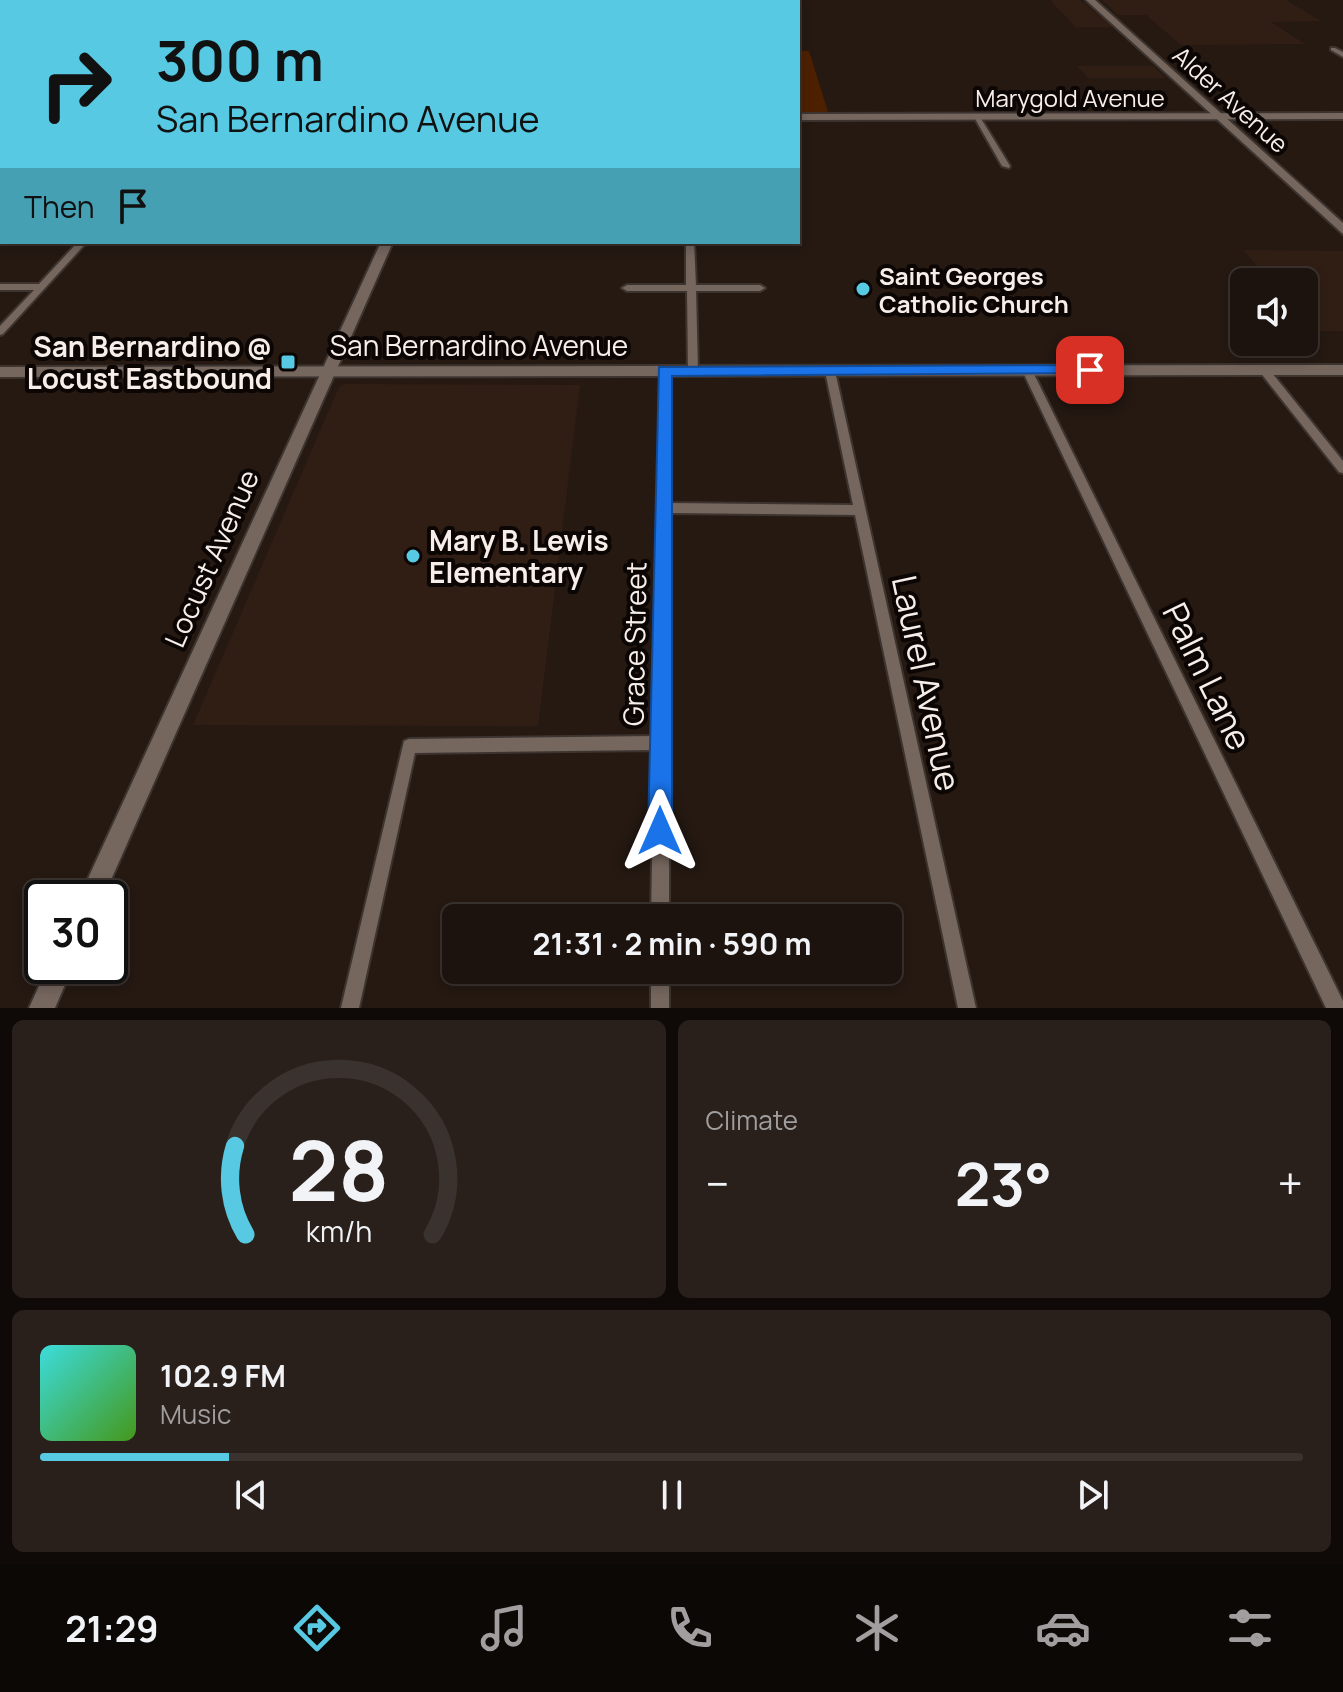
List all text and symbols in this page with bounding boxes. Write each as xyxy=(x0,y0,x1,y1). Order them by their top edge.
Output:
text: 300 m xyxy=(156,21,324,98)
icon: right xyxy=(24,32,128,136)
street label: Alder Avenue xyxy=(1166,38,1296,160)
street label: Marygold Avenue xyxy=(975,81,1165,114)
text: San Bernardino Avenue xyxy=(156,94,540,143)
icon: arrive xyxy=(111,184,155,228)
text: Then xyxy=(24,186,95,227)
place label: Saint Georges Catholic Church xyxy=(879,259,1069,320)
map controls xyxy=(1230,268,1318,356)
button: sound xyxy=(1230,268,1318,356)
marker: Saint Georges Catholic Church xyxy=(854,280,872,298)
street label: San Bernardino Avenue xyxy=(330,326,628,364)
place label: San Bernardino @ Locust Eastbound xyxy=(27,327,272,397)
pin xyxy=(1056,336,1124,404)
icon: arrive xyxy=(1068,348,1112,392)
marker: San Bernardino @ Locust Eastbound xyxy=(279,353,297,371)
street label: Locust Avenue xyxy=(155,463,267,653)
place label: Mary B. Lewis Elementary xyxy=(429,521,609,591)
marker: Mary B. Lewis Elementary xyxy=(404,547,422,565)
street label: Grace Street xyxy=(614,562,654,726)
street label: Laurel Avenue xyxy=(882,571,972,795)
street label: Palm Lane xyxy=(1153,595,1263,757)
position arrow xyxy=(618,789,702,873)
speed limit sign: 30 xyxy=(24,880,128,984)
text: 21:31 · 2 min · 590 m xyxy=(533,923,811,964)
text: Climate xyxy=(706,1102,798,1138)
text: 28 xyxy=(288,1112,389,1226)
text: 23° xyxy=(955,1142,1052,1224)
text: − xyxy=(706,1153,729,1213)
text: + xyxy=(1278,1153,1303,1213)
text: km/h xyxy=(306,1212,372,1251)
text: 102.9 FM xyxy=(160,1355,286,1396)
text: Music xyxy=(160,1396,231,1432)
icon: previous xyxy=(229,1473,273,1517)
icon: pause xyxy=(650,1473,694,1517)
icon: next xyxy=(1071,1473,1115,1517)
icon: directions xyxy=(289,1600,345,1656)
icon: music xyxy=(476,1600,532,1656)
icon: phone xyxy=(662,1600,718,1656)
icon: climate xyxy=(849,1600,905,1656)
icon: car xyxy=(1035,1600,1091,1656)
icon: filters xyxy=(1222,1600,1278,1656)
text: 21:29 xyxy=(65,1604,159,1653)

